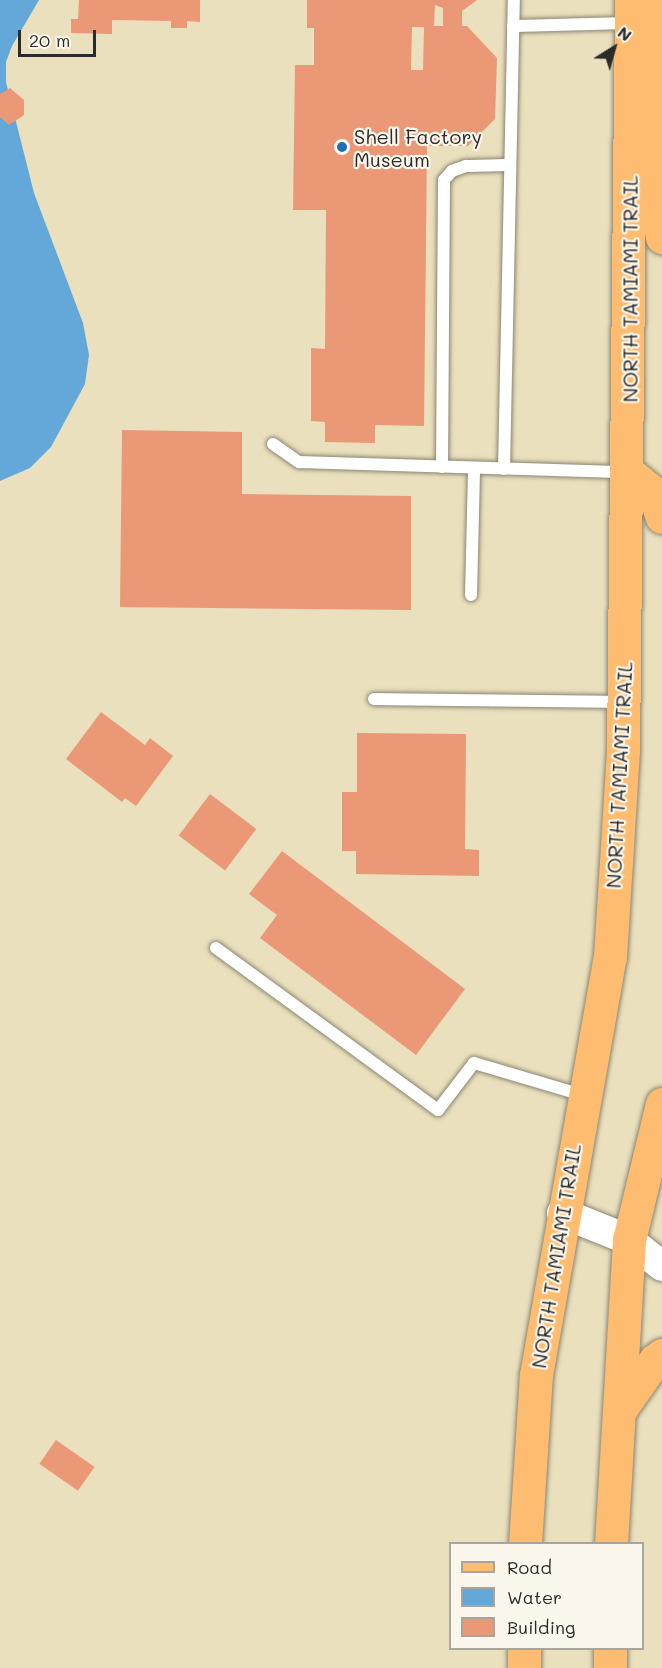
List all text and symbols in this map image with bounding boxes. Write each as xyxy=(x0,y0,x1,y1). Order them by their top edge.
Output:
scale bar xyxy=(21,18,99,56)
north arrow xyxy=(584,18,644,78)
text: N xyxy=(614,21,636,45)
text: 20 m xyxy=(29,28,70,52)
place label: Shell Factory Museum xyxy=(354,124,482,171)
marker: Shell Factory Museum xyxy=(335,140,349,154)
street label: NORTH TAMIAMI TRAIL xyxy=(618,176,642,402)
street label: NORTH TAMIAMI TRAIL xyxy=(601,661,637,889)
street label: NORTH TAMIAMI TRAIL xyxy=(526,1142,586,1370)
legend xyxy=(449,1542,644,1650)
text: Road xyxy=(507,1555,552,1579)
text: Water xyxy=(507,1585,562,1609)
text: Building xyxy=(507,1615,575,1639)

